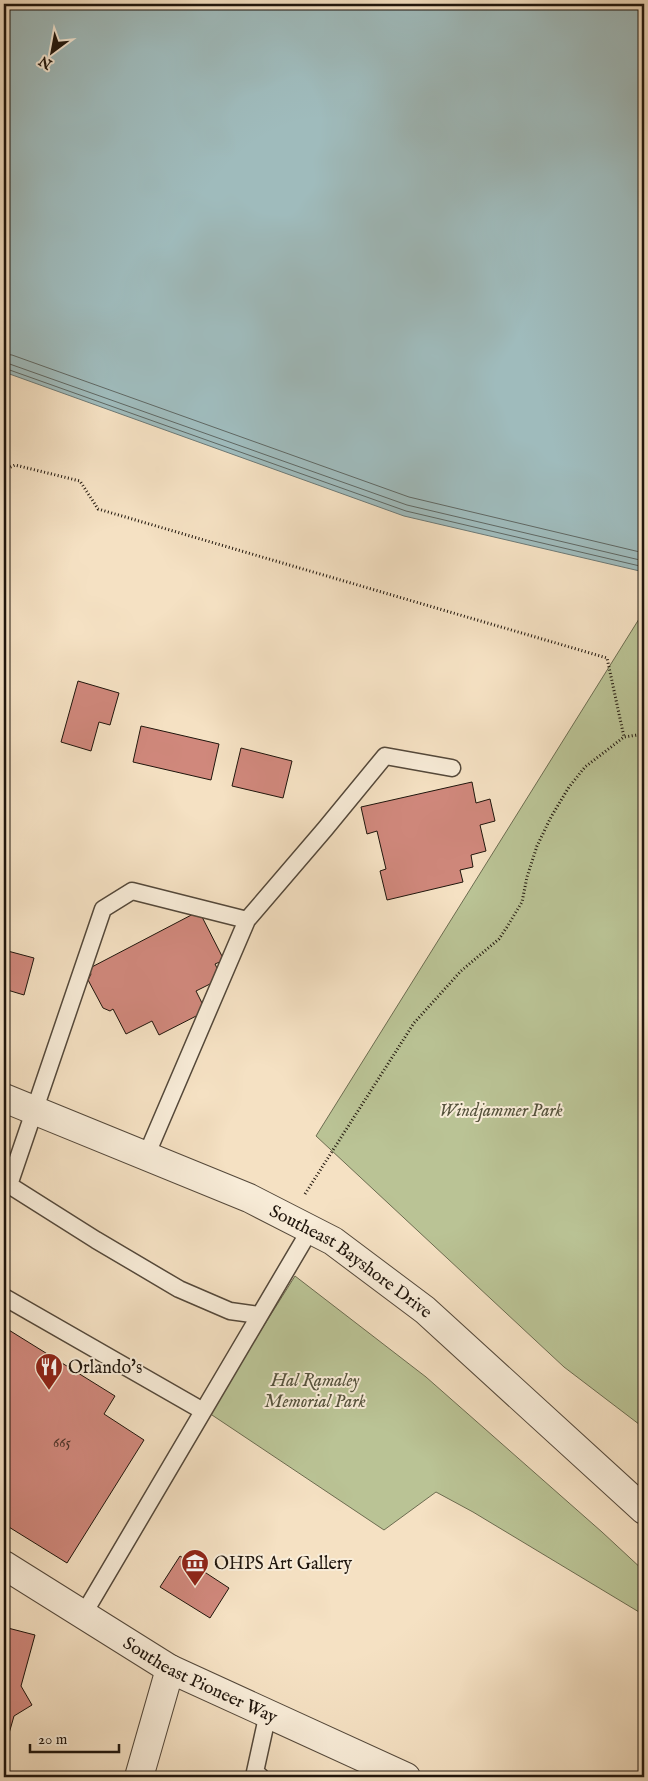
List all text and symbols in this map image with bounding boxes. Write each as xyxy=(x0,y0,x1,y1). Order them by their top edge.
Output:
north arrow xyxy=(28,28,78,78)
text: N xyxy=(36,51,56,74)
park label: Windjammer Park xyxy=(439,1100,563,1123)
street label: Southeast Bayshore Drive xyxy=(265,1200,437,1324)
restaurant icon: Orlando's xyxy=(34,1352,64,1391)
place label: Orlando's xyxy=(68,1357,142,1380)
park label: Hal Ramaley Memorial Park xyxy=(264,1370,366,1414)
house number: 665 xyxy=(53,1433,72,1452)
museum icon: OHPS Art Gallery xyxy=(180,1548,210,1587)
place label: OHPS Art Gallery xyxy=(214,1553,352,1576)
street label: Southeast Pioneer Way xyxy=(118,1632,281,1730)
scale bar xyxy=(30,1721,119,1753)
text: 20 m xyxy=(38,1730,68,1749)

